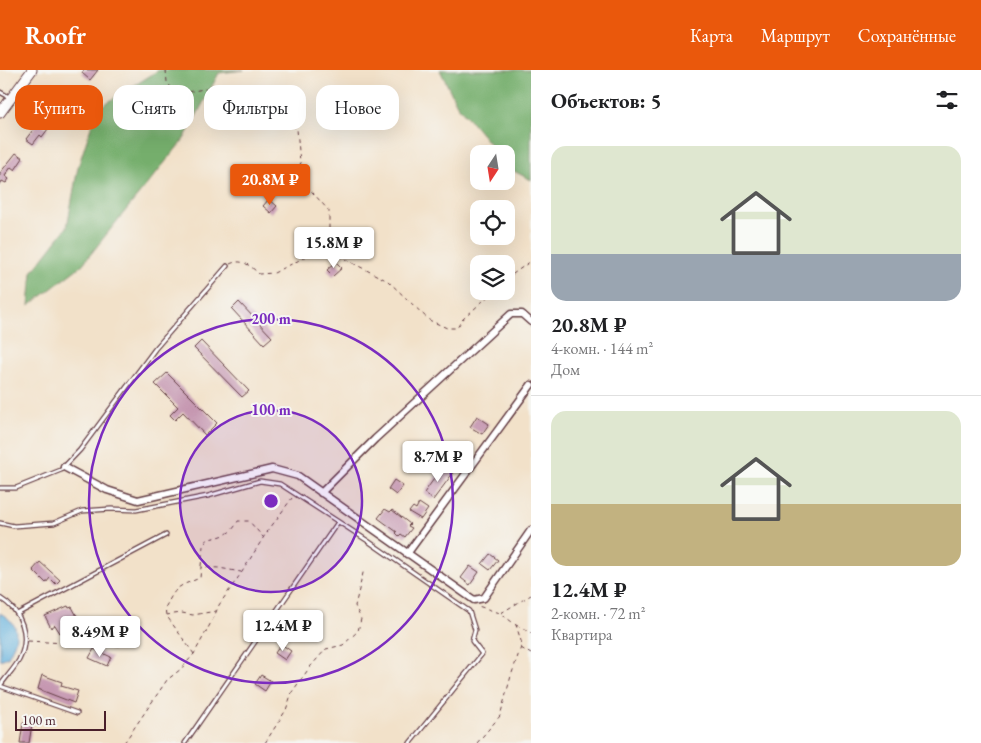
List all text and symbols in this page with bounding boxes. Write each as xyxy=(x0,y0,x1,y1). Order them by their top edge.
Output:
text: Roofr xyxy=(25,20,86,51)
text: Карта xyxy=(690,24,733,47)
text: Маршрут xyxy=(761,24,830,47)
text: Сохранённые xyxy=(858,24,956,47)
chip: Купить xyxy=(15,85,103,130)
chip: Снять xyxy=(113,85,194,130)
chip: Фильтры xyxy=(204,85,306,130)
chip: Новое xyxy=(316,85,399,130)
icon: filters xyxy=(933,86,961,114)
text: Объектов: 5 xyxy=(551,87,662,114)
north arrow xyxy=(470,145,515,190)
map controls xyxy=(470,145,515,300)
pin: 20.8M ₽ xyxy=(224,164,316,206)
text: 20.8M ₽ xyxy=(241,169,299,190)
icon: home xyxy=(711,178,801,268)
button: locate xyxy=(470,200,515,245)
pin: 15.8M ₽ xyxy=(288,226,380,269)
text: 15.8M ₽ xyxy=(305,232,363,253)
button: layers xyxy=(470,255,515,300)
text: 200 m xyxy=(251,309,291,328)
text: 20.8M ₽ xyxy=(551,311,627,338)
text: 4-комн. · 144 m² xyxy=(551,338,653,359)
text: Дом xyxy=(551,359,580,380)
text: 100 m xyxy=(251,400,291,419)
pin: 8.7M ₽ xyxy=(397,440,479,483)
icon: home xyxy=(711,444,801,534)
text: 8.7M ₽ xyxy=(413,446,463,467)
centre of rings xyxy=(262,492,280,510)
text: 12.4M ₽ xyxy=(551,576,627,603)
text: 2-комн. · 72 m² xyxy=(551,603,646,624)
pin: 12.4M ₽ xyxy=(237,610,329,652)
text: 12.4M ₽ xyxy=(254,615,312,636)
pin: 8.49M ₽ xyxy=(54,616,146,658)
text: 8.49M ₽ xyxy=(71,621,129,642)
text: Квартира xyxy=(551,624,612,645)
scale bar xyxy=(15,708,106,731)
text: 100 m xyxy=(22,711,56,729)

